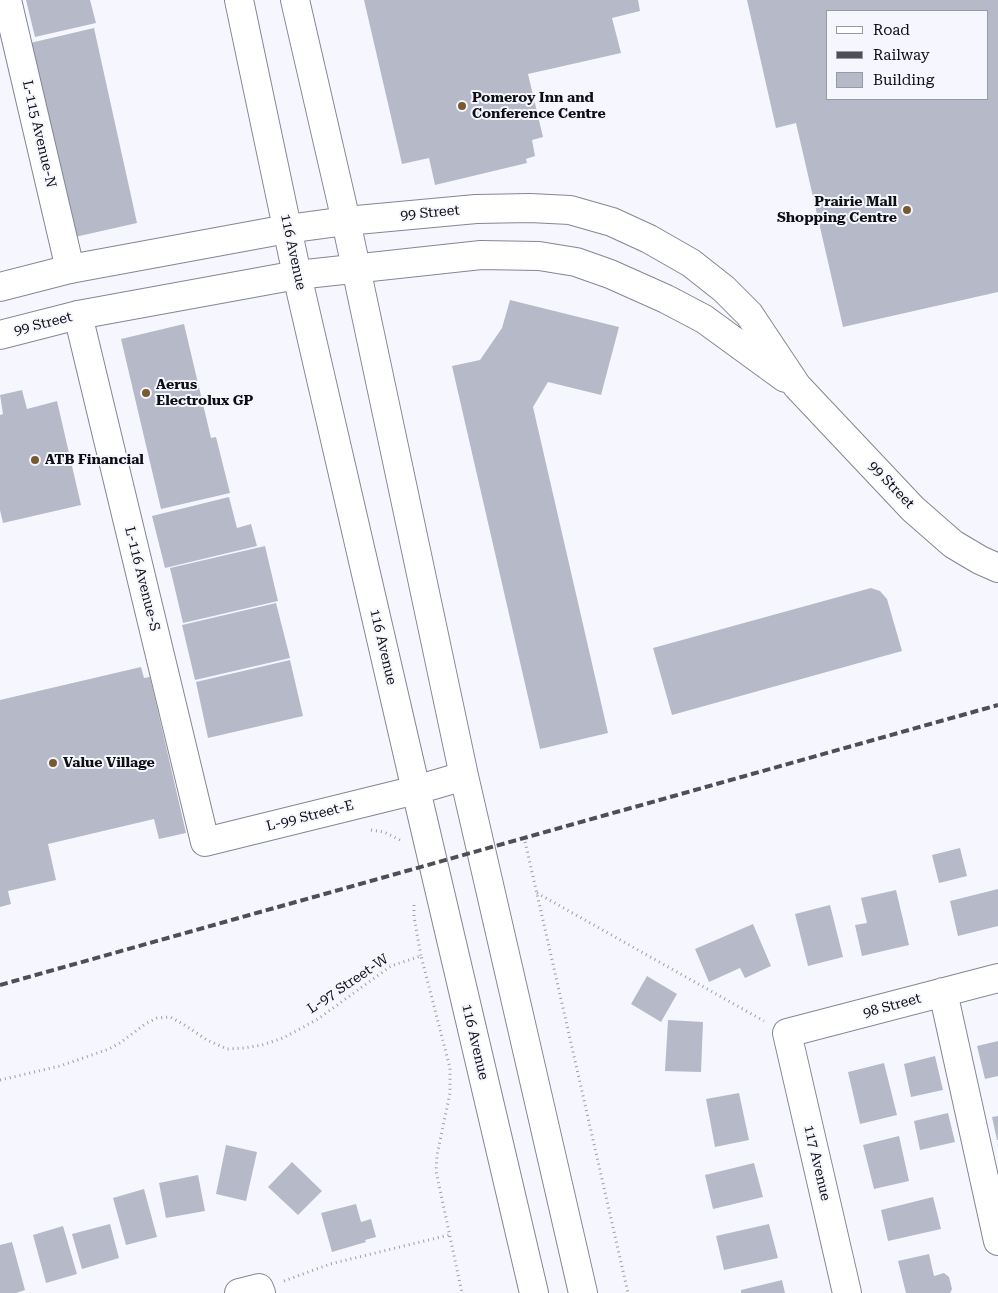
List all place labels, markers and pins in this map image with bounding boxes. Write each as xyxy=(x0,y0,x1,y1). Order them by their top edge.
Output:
place label: Pomeroy Inn and Conference Centre xyxy=(472,90,606,122)
marker: Pomeroy Inn and Conference Centre xyxy=(456,100,468,112)
place label: Prairie Mall Shopping Centre xyxy=(777,194,897,226)
marker: Prairie Mall Shopping Centre xyxy=(901,204,913,216)
place label: Aerus Electrolux GP xyxy=(156,377,253,410)
marker: Aerus Electrolux GP xyxy=(140,387,152,399)
place label: ATB Financial xyxy=(45,452,144,468)
marker: ATB Financial xyxy=(29,454,41,466)
place label: Value Village xyxy=(63,755,155,771)
marker: Value Village xyxy=(47,757,59,769)

